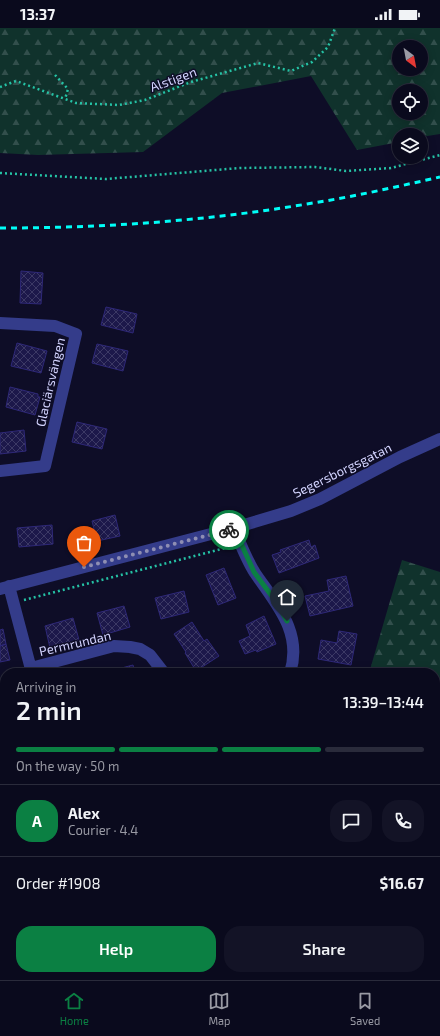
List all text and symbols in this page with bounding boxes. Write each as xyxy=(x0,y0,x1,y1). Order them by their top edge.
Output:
text: 13:37 xyxy=(20,5,55,23)
north arrow xyxy=(392,40,428,76)
map controls xyxy=(392,40,428,164)
street label: Alstigen xyxy=(147,63,199,95)
button: locate xyxy=(392,84,428,120)
button: layers xyxy=(392,128,428,164)
street label: Glaciärsvängen xyxy=(32,336,68,428)
street label: Segersborgsgatan xyxy=(290,439,394,501)
courier xyxy=(209,510,249,550)
icon: bike xyxy=(218,519,240,541)
pin xyxy=(67,526,101,567)
icon: bag xyxy=(73,532,95,554)
pin xyxy=(270,580,304,621)
icon: home xyxy=(276,586,298,608)
street label: Permrundan xyxy=(37,627,113,659)
text: Arriving in xyxy=(16,679,76,695)
text: 13:39–13:44 xyxy=(343,693,424,711)
text: 2 min xyxy=(16,694,82,725)
text: On the way · 50 m xyxy=(16,758,119,774)
button: chat xyxy=(330,800,372,842)
button: phone xyxy=(382,800,424,842)
text: Alex xyxy=(68,804,100,822)
text: A xyxy=(32,812,42,830)
text: Courier · 4.4 xyxy=(68,822,138,838)
text: Order #1908 xyxy=(16,874,101,892)
text: $16.67 xyxy=(380,874,424,892)
button: Help xyxy=(16,926,216,972)
button: Share xyxy=(224,926,424,972)
tab: Home xyxy=(60,990,89,1027)
tab: Map xyxy=(208,990,231,1027)
tab: Saved xyxy=(350,990,380,1027)

